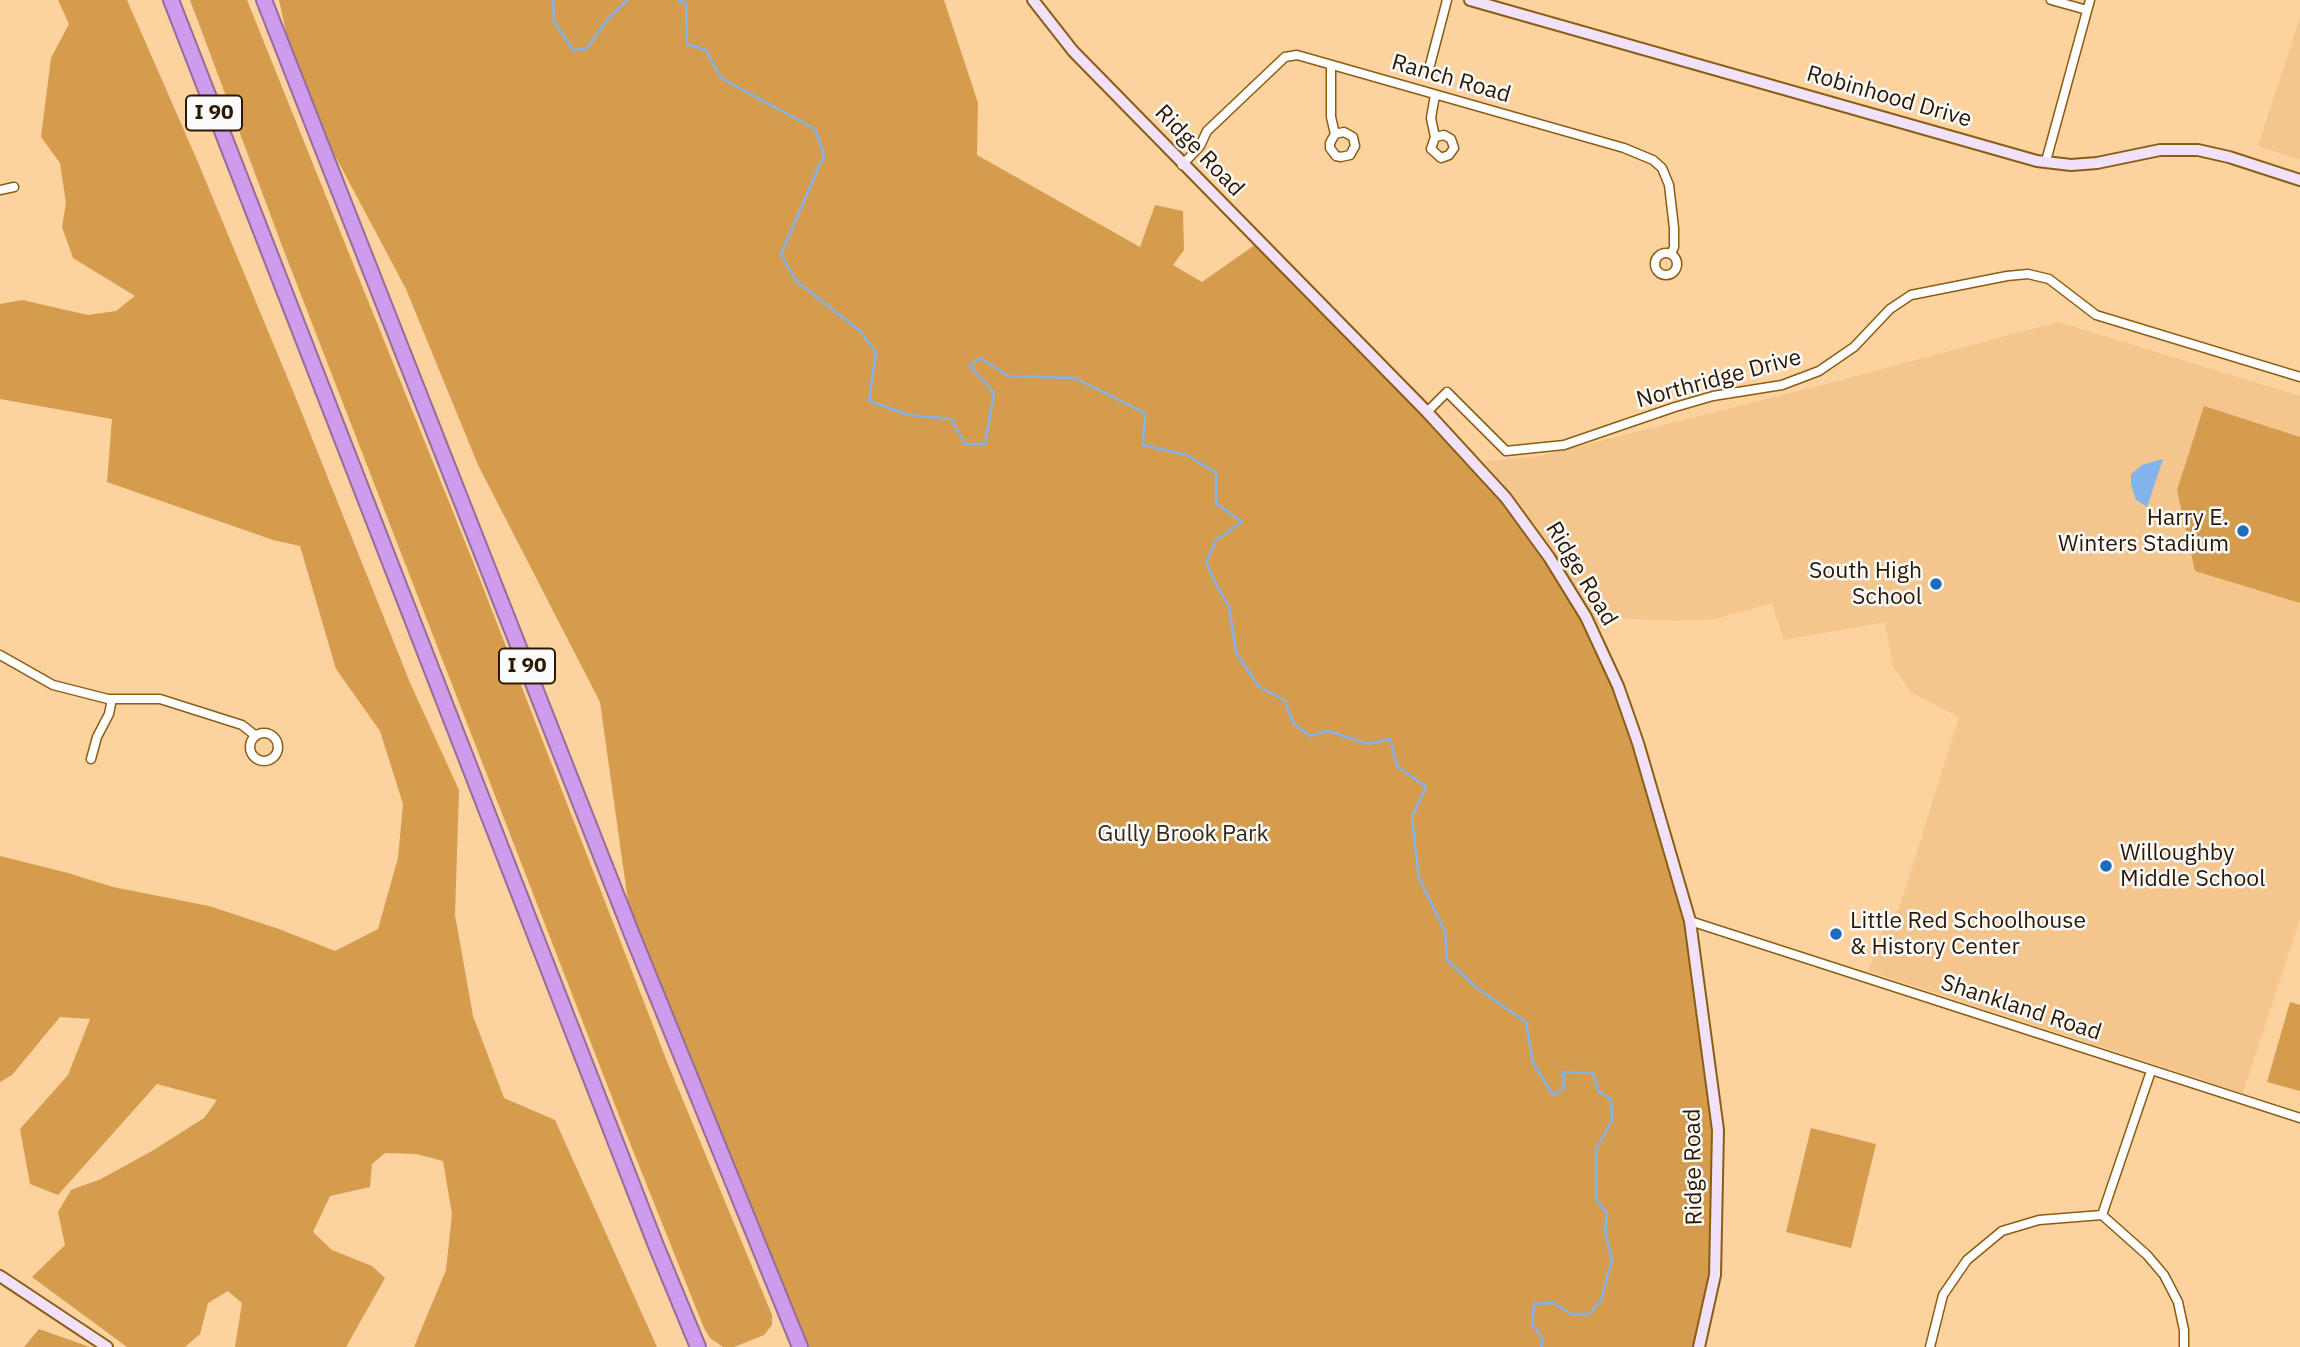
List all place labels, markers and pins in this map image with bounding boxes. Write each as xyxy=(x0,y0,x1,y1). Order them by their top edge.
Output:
place label: Harry E. Winters Stadium xyxy=(2058,504,2229,558)
marker: Harry E. Winters Stadium xyxy=(2235,523,2251,539)
place label: South High School xyxy=(1809,557,1922,611)
marker: South High School xyxy=(1928,576,1944,592)
place label: Willoughby Middle School xyxy=(2120,839,2265,893)
marker: Willoughby Middle School xyxy=(2098,858,2114,874)
place label: Little Red Schoolhouse & History Center xyxy=(1850,907,2086,961)
marker: Little Red Schoolhouse & History Center xyxy=(1828,926,1844,942)

